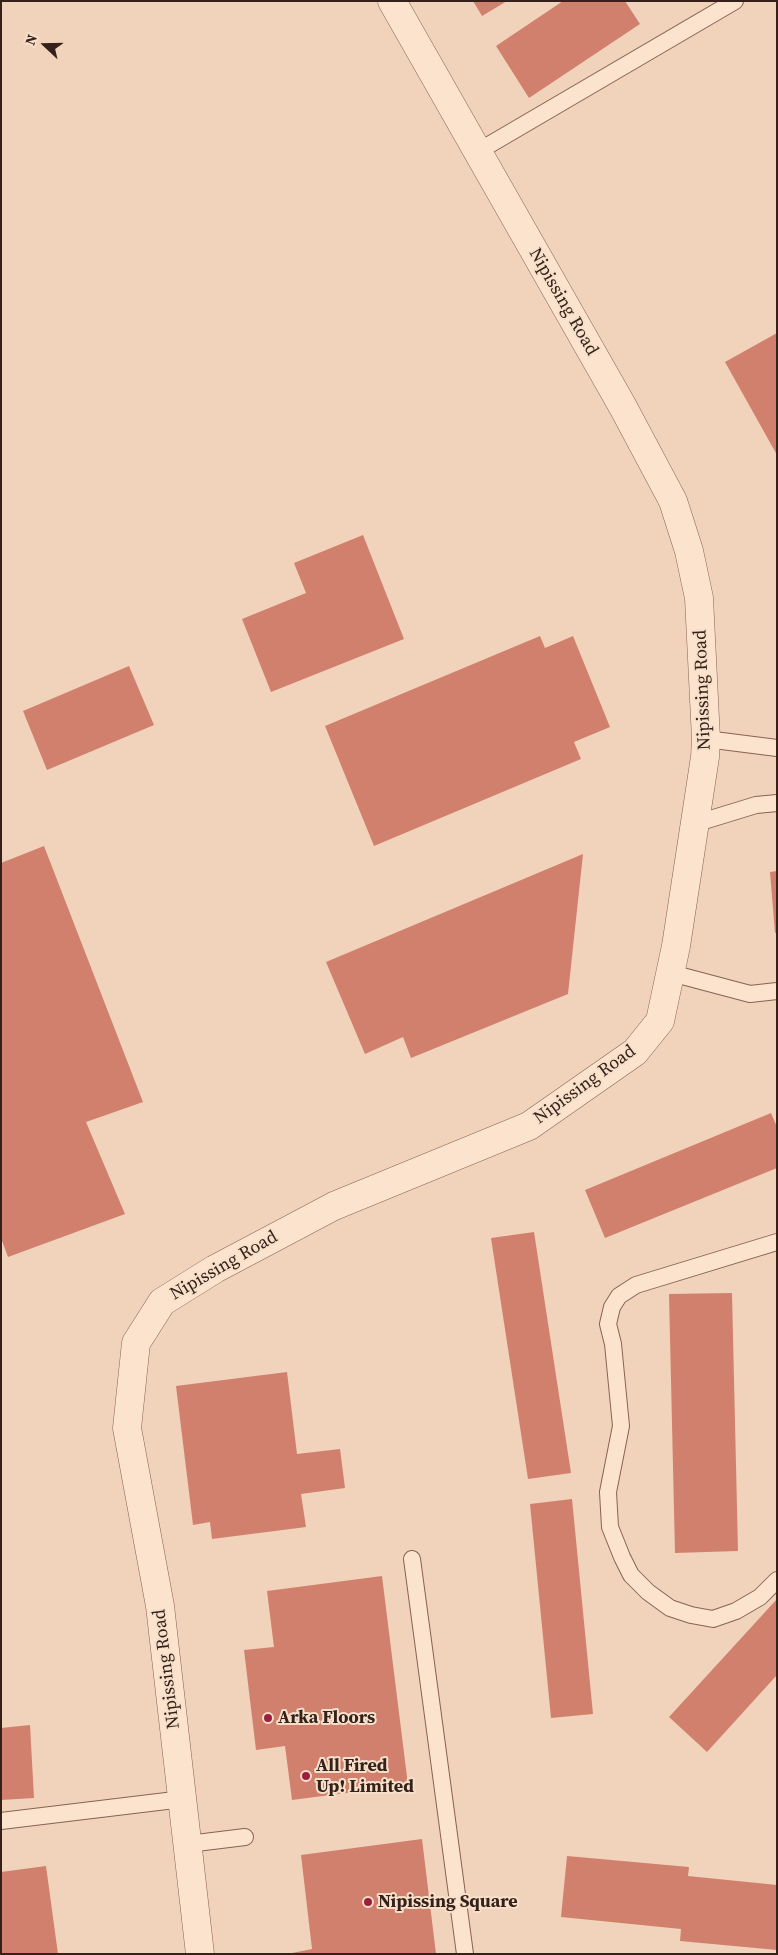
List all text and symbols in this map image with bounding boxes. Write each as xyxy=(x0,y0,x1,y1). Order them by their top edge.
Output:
north arrow xyxy=(20,20,70,70)
text: N xyxy=(20,31,42,48)
street label: Nipissing Road xyxy=(524,244,602,360)
street label: Nipissing Road xyxy=(690,629,716,751)
street label: Nipissing Road xyxy=(530,1041,640,1129)
street label: Nipissing Road xyxy=(166,1227,282,1305)
street label: Nipissing Road xyxy=(149,1608,185,1730)
place label: Arka Floors xyxy=(278,1707,375,1729)
marker: Arka Floors xyxy=(262,1712,274,1724)
place label: All Fired Up! Limited xyxy=(316,1755,414,1798)
marker: All Fired Up! Limited xyxy=(300,1770,312,1782)
place label: Nipissing Square xyxy=(378,1891,518,1913)
marker: Nipissing Square xyxy=(362,1896,374,1908)

